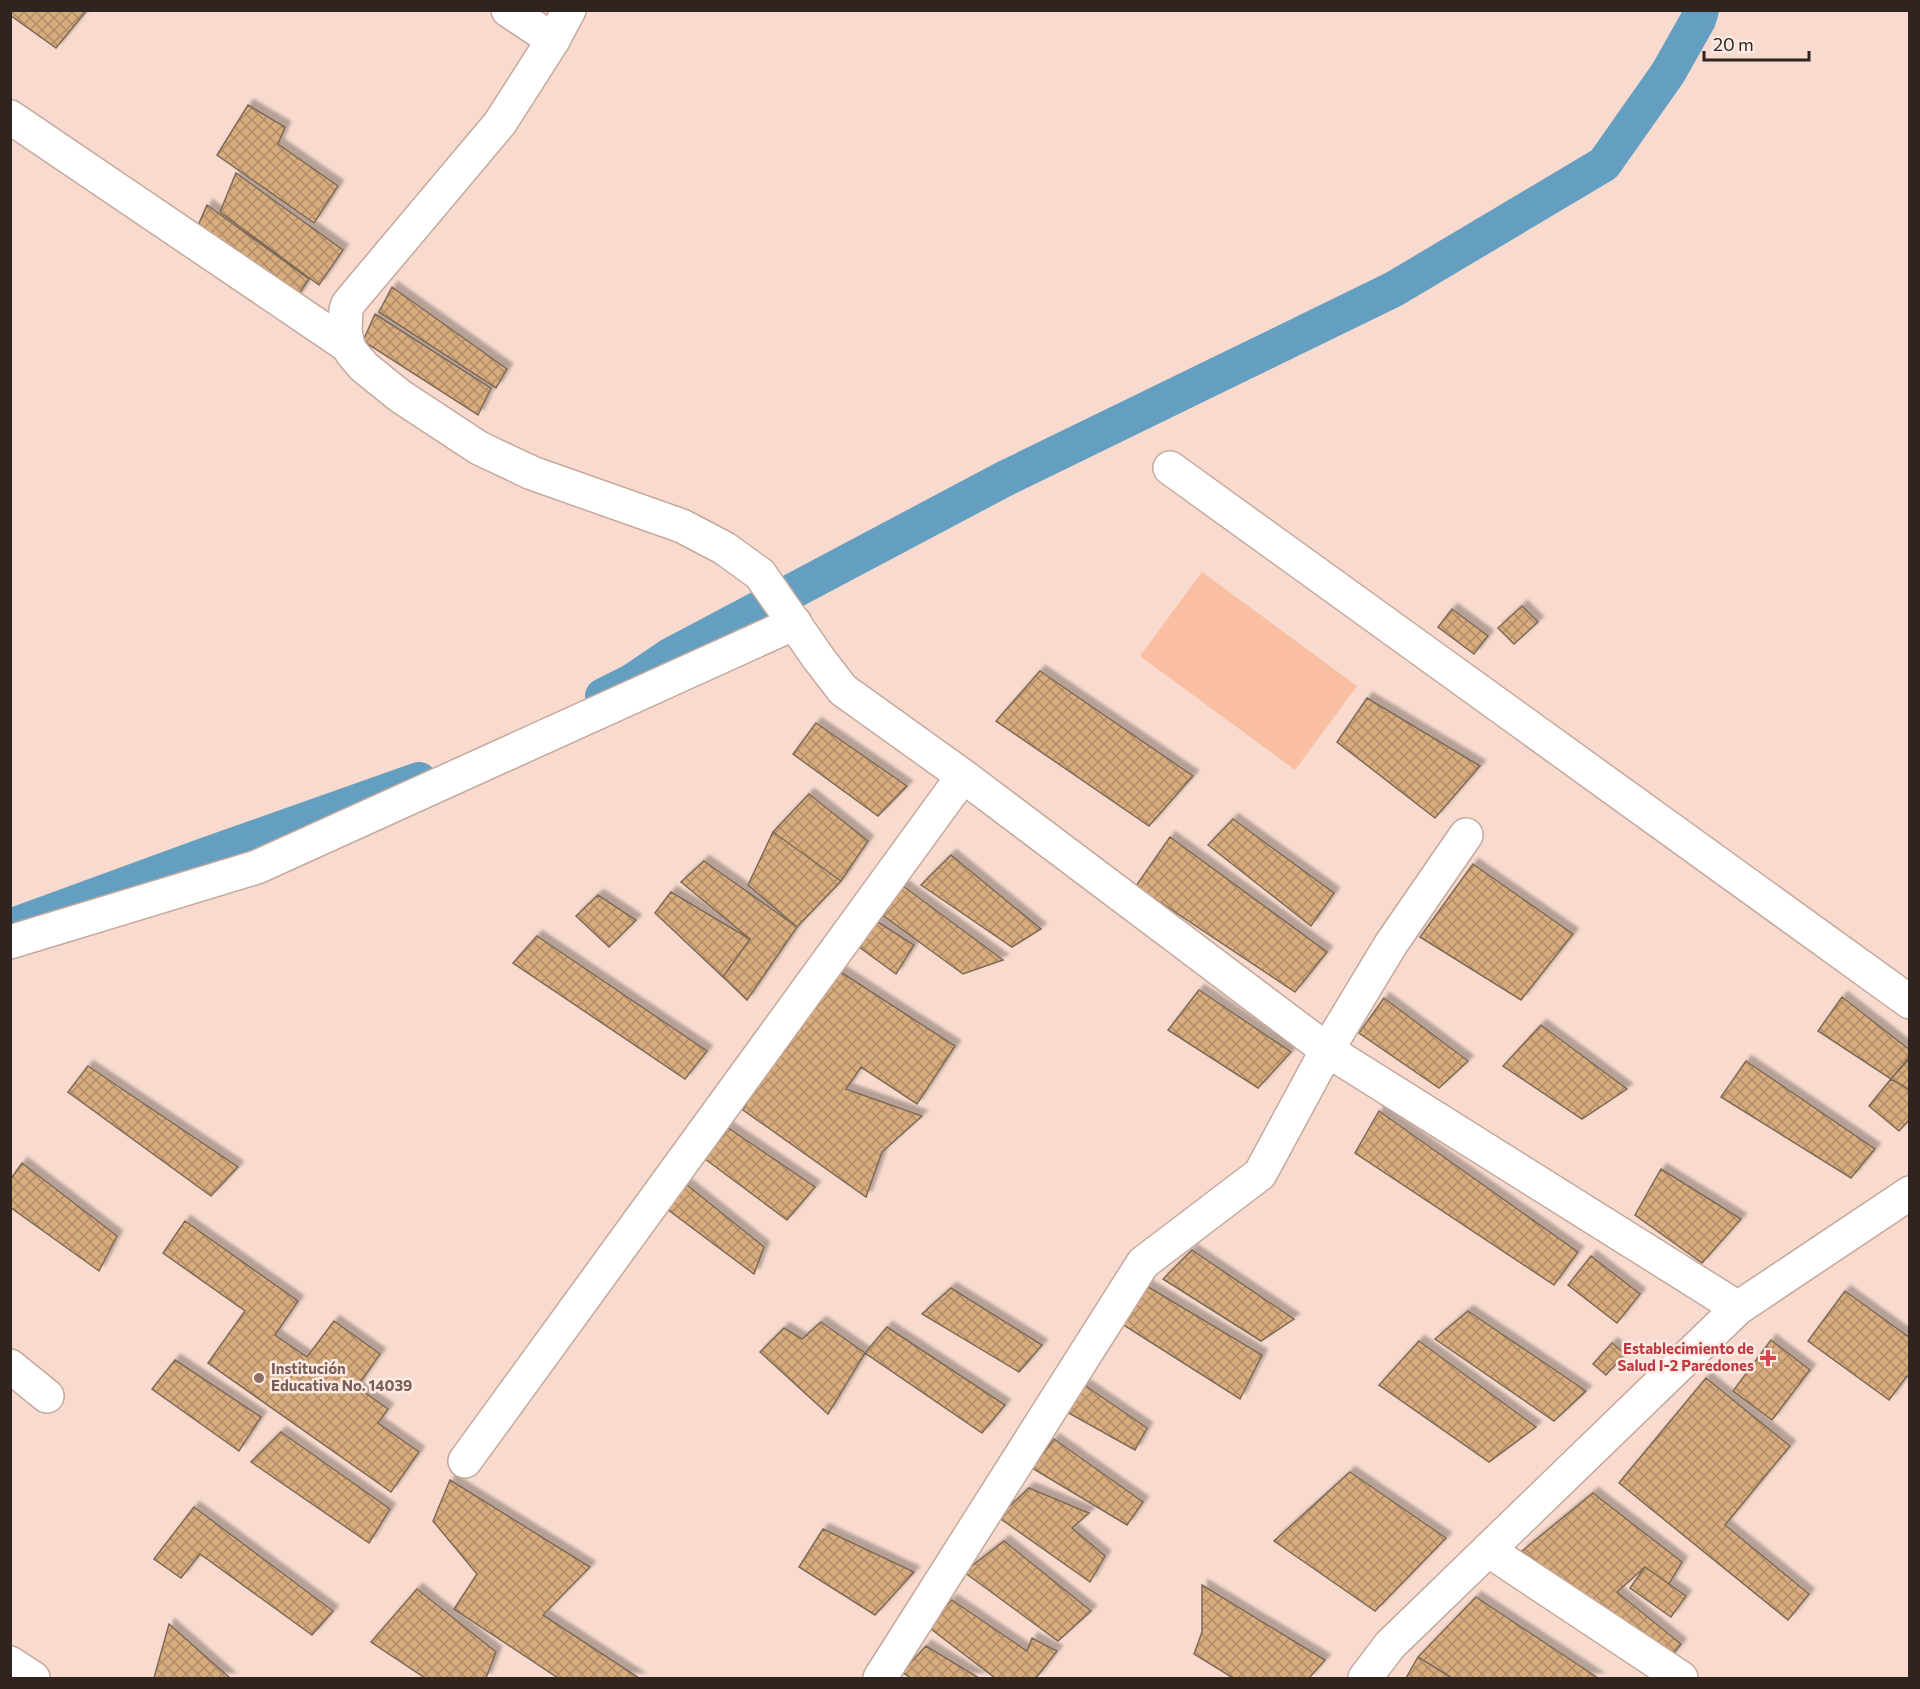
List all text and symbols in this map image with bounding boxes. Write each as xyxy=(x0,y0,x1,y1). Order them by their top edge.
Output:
scale bar xyxy=(1704,24,1809,62)
text: 20 m xyxy=(1713,33,1754,55)
place label: Establecimiento de Salud I-2 Paredones xyxy=(1617,1339,1754,1374)
marker: Establecimiento de Salud I-2 Paredones xyxy=(1759,1349,1777,1367)
place label: Institución Educativa No. 14039 xyxy=(271,1359,412,1394)
marker: Institución Educativa No. 14039 xyxy=(252,1371,266,1385)

